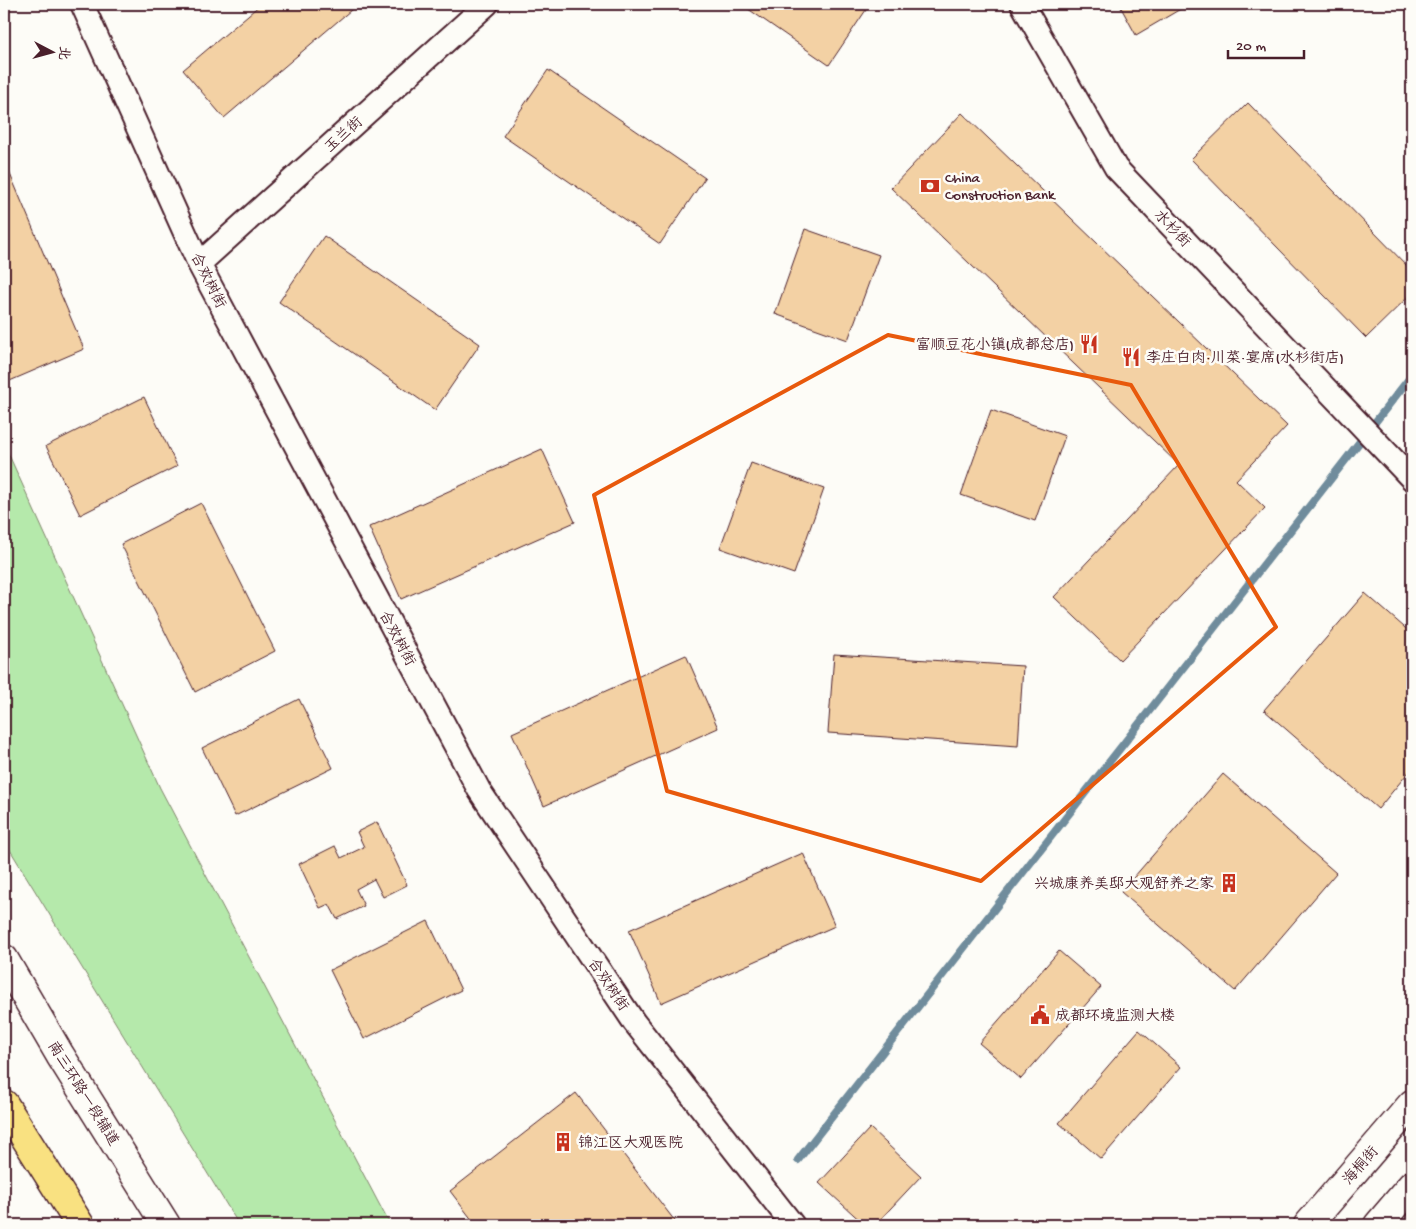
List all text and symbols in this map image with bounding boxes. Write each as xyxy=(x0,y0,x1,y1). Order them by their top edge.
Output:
north arrow xyxy=(28,28,78,78)
scale bar xyxy=(1228,28,1305,60)
text: 20 m xyxy=(1236,38,1266,56)
text: 北 xyxy=(53,45,72,61)
street label: 玉兰街 xyxy=(321,113,367,157)
place label: China Construction Bank xyxy=(945,170,1056,205)
bank icon: China Construction Bank xyxy=(919,175,941,197)
street label: 水杉街 xyxy=(1149,207,1194,252)
street label: 合欢树街 xyxy=(186,250,229,312)
restaurant icon: 富顺豆花小镇(成都总店) xyxy=(1078,333,1100,355)
place label: 富顺豆花小镇(成都总店) xyxy=(916,336,1074,355)
restaurant icon: 李庄白肉·川菜·宴席(水杉街店) xyxy=(1120,346,1142,368)
place label: 李庄白肉·川菜·宴席(水杉街店) xyxy=(1146,350,1344,368)
street label: 合欢树街 xyxy=(374,608,418,670)
building icon: 兴城康养美邸大观舒养之家 xyxy=(1218,872,1240,894)
place label: 兴城康养美邸大观舒养之家 xyxy=(1034,876,1214,894)
street label: 合欢树街 xyxy=(583,955,632,1015)
public building icon: 成都环境监测大楼 xyxy=(1029,1004,1051,1026)
place label: 成都环境监测大楼 xyxy=(1055,1008,1175,1026)
street label: 南三环路一段辅道 xyxy=(43,1038,123,1150)
building icon: 锦江区大观医院 xyxy=(552,1131,574,1153)
place label: 锦江区大观医院 xyxy=(578,1134,683,1153)
street label: 海桐街 xyxy=(1340,1143,1383,1189)

